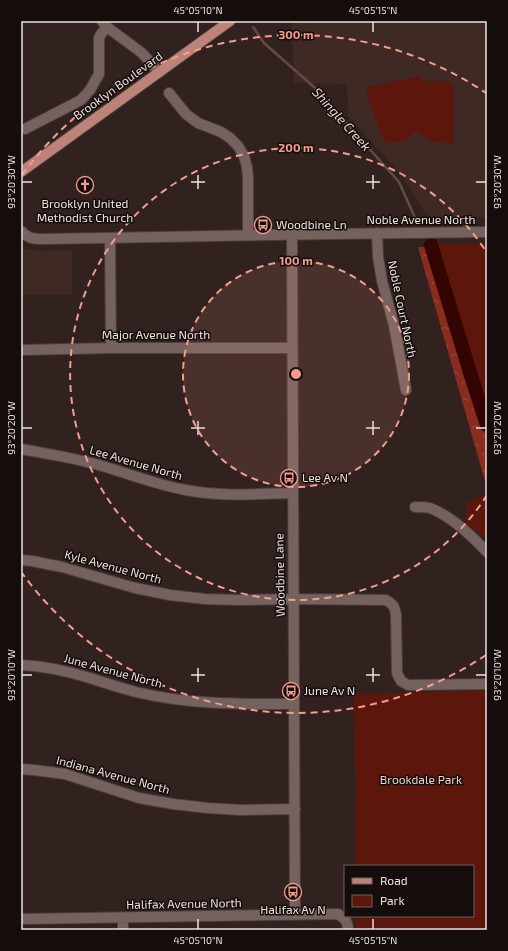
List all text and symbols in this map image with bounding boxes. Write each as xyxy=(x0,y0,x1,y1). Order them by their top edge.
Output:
text: 45°05'10"N xyxy=(173,4,223,16)
text: 45°05'15"N xyxy=(349,4,397,16)
text: 300 m xyxy=(278,27,314,41)
street label: Brooklyn Boulevard xyxy=(70,48,165,122)
water label: Shingle Creek xyxy=(309,84,375,154)
text: 200 m xyxy=(278,140,314,154)
text: 93°20'30"W xyxy=(5,155,17,209)
text: 93°20'30"W xyxy=(491,155,503,209)
church icon: Brooklyn United Methodist Church xyxy=(75,175,95,195)
place label: Brooklyn United Methodist Church xyxy=(37,196,133,224)
street label: Noble Avenue North xyxy=(366,212,476,226)
bus stop icon: Woodbine Ln xyxy=(253,215,273,235)
place label: Woodbine Ln xyxy=(276,217,347,231)
text: 100 m xyxy=(279,253,313,267)
street label: Noble Court North xyxy=(386,259,420,359)
street label: Major Avenue North xyxy=(102,327,210,342)
centre of rings xyxy=(289,367,303,381)
text: 93°20'20"W xyxy=(5,401,17,455)
text: 93°20'20"W xyxy=(491,401,503,455)
street label: Lee Avenue North xyxy=(88,442,184,482)
bus stop icon: Lee Av N xyxy=(279,468,299,488)
place label: Lee Av N xyxy=(302,470,348,484)
street label: Woodbine Lane xyxy=(271,533,287,617)
street label: Kyle Avenue North xyxy=(63,546,163,586)
text: 93°20'10"W xyxy=(5,649,17,701)
text: 93°20'10"W xyxy=(491,649,503,701)
street label: June Avenue North xyxy=(63,650,164,690)
bus stop icon: June Av N xyxy=(281,681,301,701)
place label: June Av N xyxy=(304,683,355,697)
street label: Indiana Avenue North xyxy=(55,752,172,796)
park label: Brookdale Park xyxy=(380,772,462,786)
legend xyxy=(344,865,474,917)
text: Road xyxy=(380,873,408,887)
bus stop icon: Halifax Av N xyxy=(283,882,303,902)
text: Park xyxy=(380,893,405,907)
street label: Halifax Avenue North xyxy=(126,895,242,911)
place label: Halifax Av N xyxy=(260,902,326,916)
text: 45°05'10"N xyxy=(173,934,223,946)
text: 45°05'15"N xyxy=(349,934,397,946)

